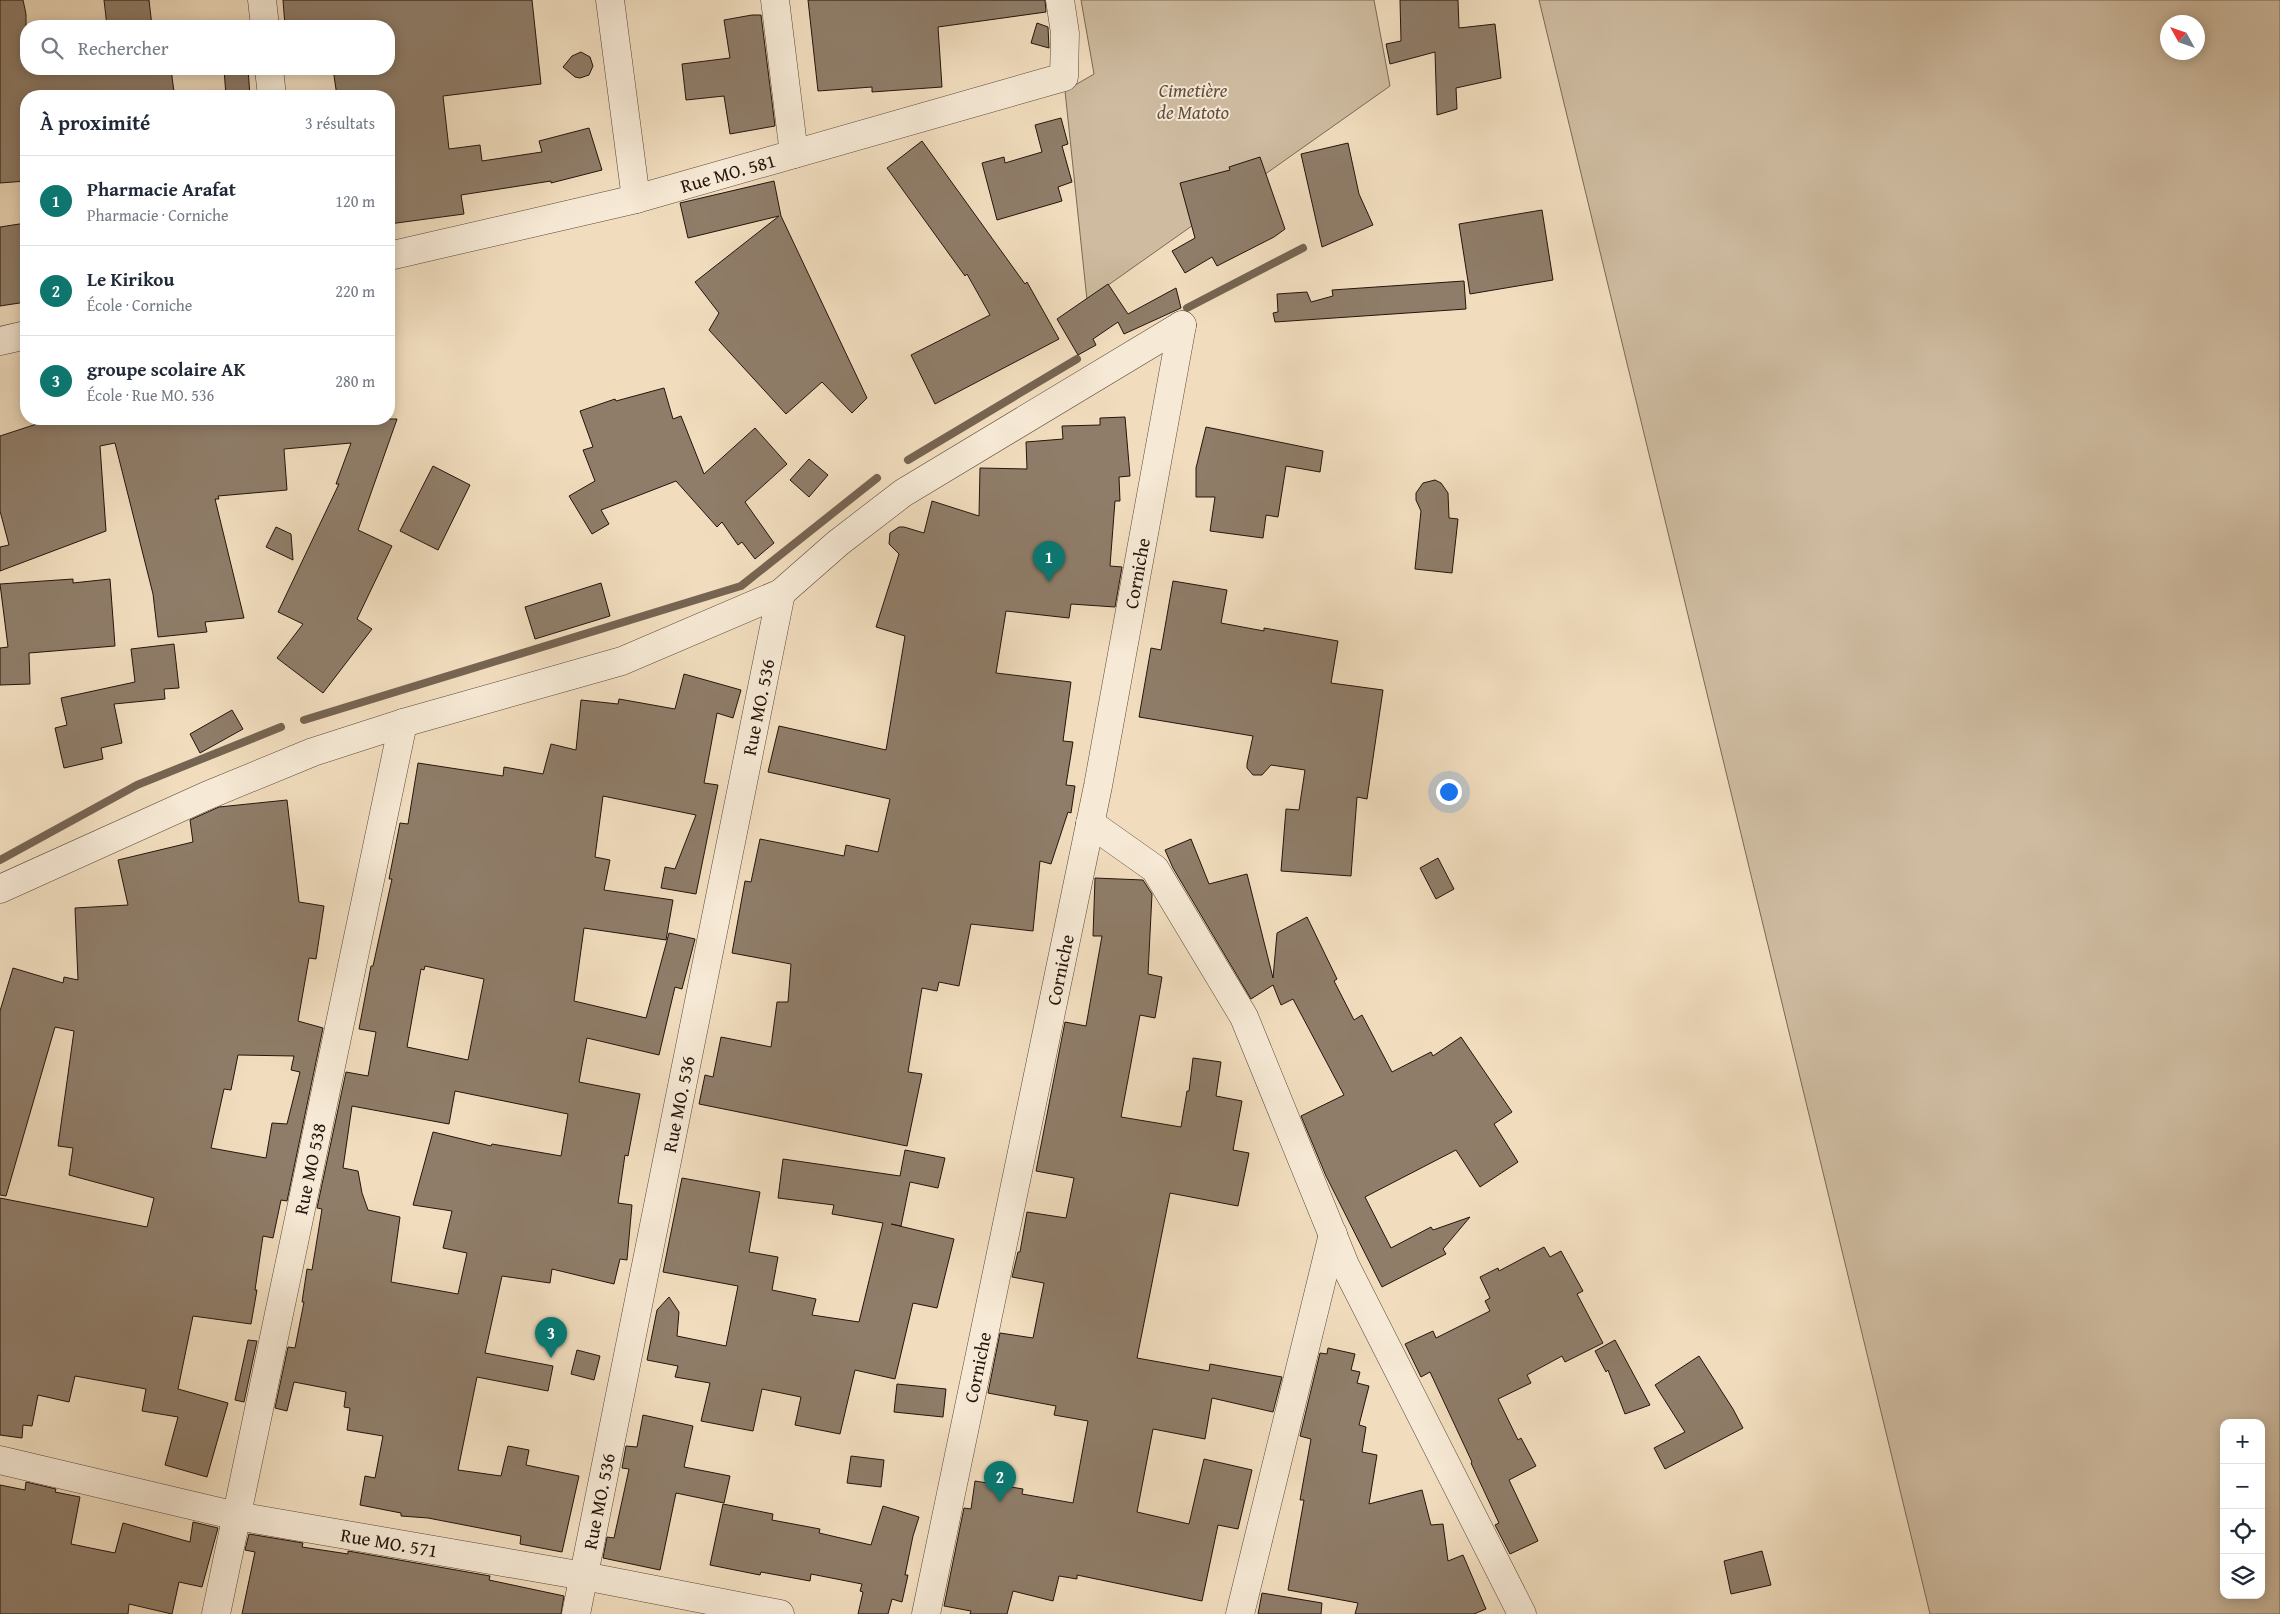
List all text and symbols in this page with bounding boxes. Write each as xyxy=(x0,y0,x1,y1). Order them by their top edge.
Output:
north arrow xyxy=(2160,15,2205,60)
search box xyxy=(20,20,395,75)
icon: search xyxy=(38,34,66,62)
text: Rechercher xyxy=(78,34,169,62)
park label: Cimetière de Matoto xyxy=(1157,76,1229,126)
text: À proximité xyxy=(40,107,150,138)
text: 3 résultats xyxy=(305,111,375,135)
street label: Rue MO. 581 xyxy=(677,146,779,200)
text: Pharmacie Arafat xyxy=(87,175,236,203)
text: 1 xyxy=(52,189,60,213)
text: 120 m xyxy=(335,189,375,213)
text: Pharmacie · Corniche xyxy=(87,203,228,227)
text: Le Kirikou xyxy=(87,265,174,293)
text: 2 xyxy=(52,279,60,303)
text: 220 m xyxy=(335,279,375,303)
text: École · Corniche xyxy=(87,293,192,317)
text: groupe scolaire AK xyxy=(87,355,245,383)
text: 3 xyxy=(52,369,60,393)
text: 280 m xyxy=(335,369,375,393)
text: École · Rue MO. 536 xyxy=(87,383,214,407)
street label: Corniche xyxy=(1117,535,1157,611)
pin: 1 xyxy=(1033,541,1065,582)
street label: Rue MO. 536 xyxy=(735,656,781,758)
your location xyxy=(1436,779,1462,805)
street label: Corniche xyxy=(1039,932,1081,1008)
street label: Rue MO. 536 xyxy=(655,1054,702,1155)
street label: Rue MO 538 xyxy=(286,1120,333,1217)
pin: 3 xyxy=(535,1317,567,1358)
street label: Corniche xyxy=(956,1329,998,1405)
map controls xyxy=(2220,1419,2265,1599)
button: + xyxy=(2220,1419,2265,1464)
street label: Rue MO. 536 xyxy=(575,1451,622,1552)
pin: 2 xyxy=(984,1461,1016,1502)
button: − xyxy=(2220,1464,2265,1509)
button: locate xyxy=(2220,1509,2265,1554)
street label: Rue MO. 571 xyxy=(339,1520,440,1564)
button: layers xyxy=(2220,1554,2265,1599)

